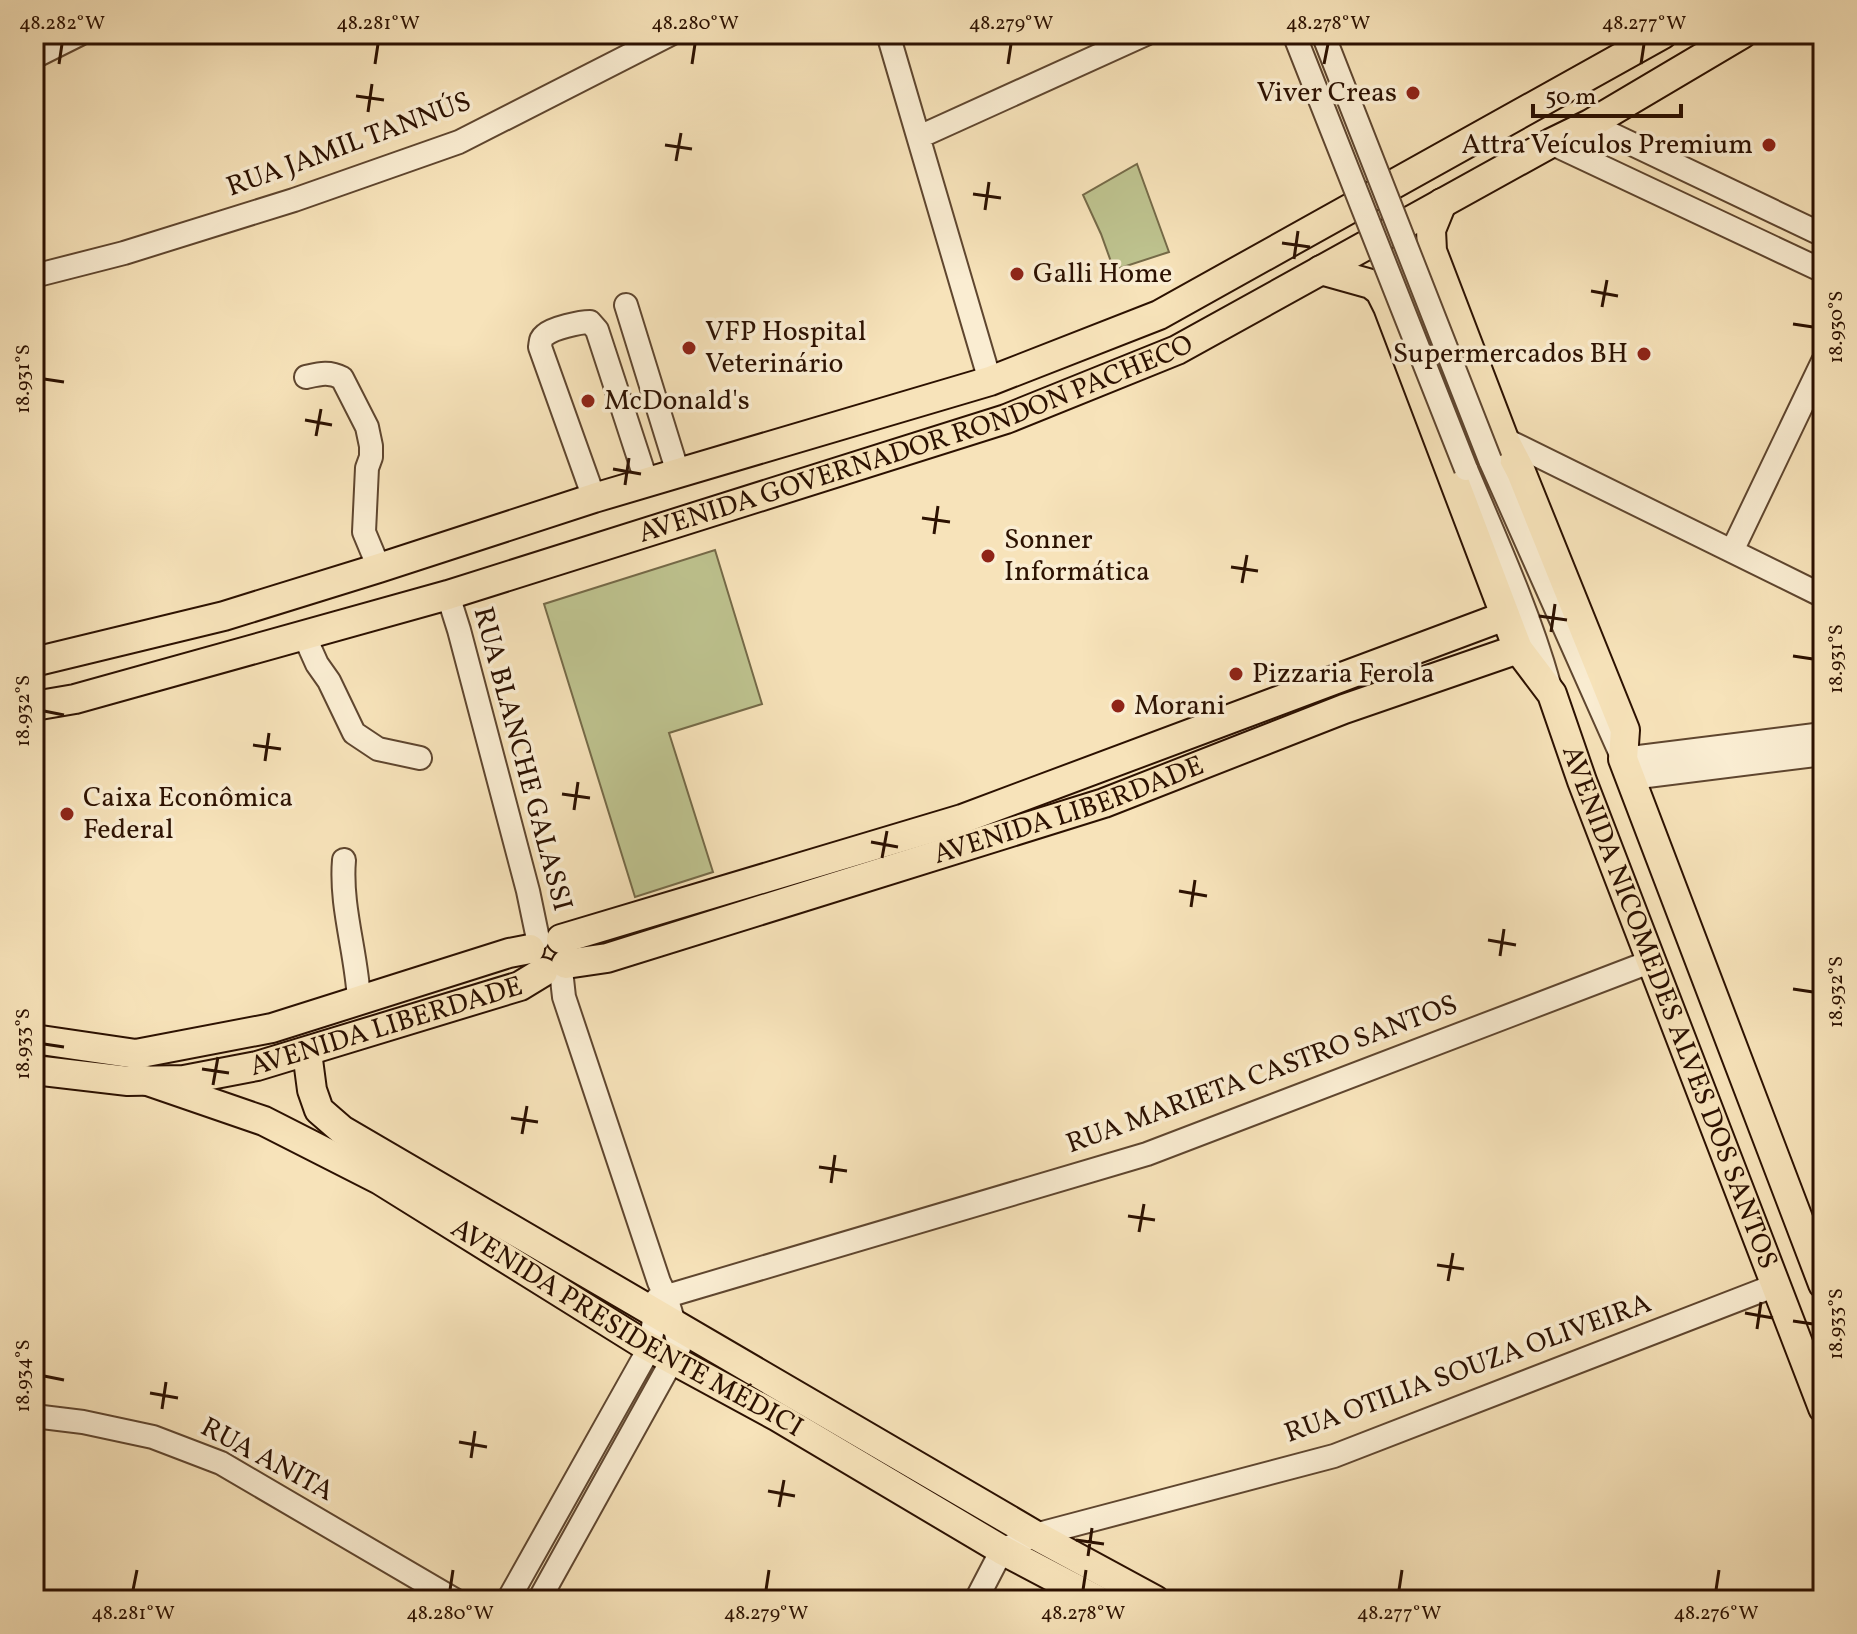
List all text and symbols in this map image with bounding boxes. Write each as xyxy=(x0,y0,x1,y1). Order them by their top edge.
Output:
text: 48.282°W xyxy=(19,10,105,38)
text: 48.281°W xyxy=(336,10,420,38)
text: 48.280°W xyxy=(651,10,739,38)
text: 48.279°W xyxy=(969,10,1053,38)
text: 48.278°W xyxy=(1286,10,1370,38)
text: 48.277°W xyxy=(1602,10,1686,38)
scale bar xyxy=(1533,68,1681,118)
place label: Viver Creas xyxy=(1256,74,1397,113)
text: 50 m xyxy=(1545,81,1597,115)
street label: RUA JAMIL TANNÚS xyxy=(221,83,477,207)
marker: Viver Creas xyxy=(1404,84,1422,102)
place label: Attra Veículos Premium xyxy=(1461,126,1753,165)
marker: Attra Veículos Premium xyxy=(1760,136,1778,154)
place label: Galli Home xyxy=(1033,255,1172,294)
marker: Galli Home xyxy=(1008,265,1026,283)
text: 18.930°S xyxy=(1823,291,1851,363)
place label: VFP Hospital Veterinário xyxy=(705,313,866,384)
street label: AVENIDA GOVERNADOR RONDON PACHECO xyxy=(634,325,1201,553)
place label: Supermercados BH xyxy=(1393,335,1628,374)
marker: VFP Hospital Veterinário xyxy=(680,339,698,357)
text: 18.931°S xyxy=(10,344,38,414)
marker: Supermercados BH xyxy=(1635,345,1653,363)
place label: McDonald's xyxy=(604,382,750,421)
marker: McDonald's xyxy=(579,392,597,410)
place label: Sonner Informática xyxy=(1004,521,1150,592)
marker: Sonner Informática xyxy=(979,547,997,565)
street label: RUA BLANCHE GALASSI xyxy=(463,603,581,915)
text: 18.931°S xyxy=(1823,624,1851,694)
place label: Pizzaria Ferola xyxy=(1252,655,1435,694)
marker: Pizzaria Ferola xyxy=(1227,665,1245,683)
text: 18.932°S xyxy=(10,675,38,747)
place label: Morani xyxy=(1134,687,1225,726)
marker: Morani xyxy=(1109,697,1127,715)
street label: AVENIDA NICOMEDES ALVES DOS SANTOS xyxy=(1552,740,1787,1275)
street label: AVENIDA LIBERDADE xyxy=(928,746,1209,875)
place label: Caixa Econômica Federal xyxy=(83,779,293,850)
marker: Caixa Econômica Federal xyxy=(58,805,76,823)
text: 18.932°S xyxy=(1823,956,1851,1028)
street label: AVENIDA LIBERDADE xyxy=(245,967,527,1087)
street label: RUA MARIETA CASTRO SANTOS xyxy=(1061,986,1463,1164)
text: 18.933°S xyxy=(10,1008,38,1080)
street label: AVENIDA PRESIDENTE MÉDICI xyxy=(443,1209,810,1447)
street label: RUA OTILIA SOUZA OLIVEIRA xyxy=(1279,1284,1657,1454)
text: 18.933°S xyxy=(1823,1288,1851,1360)
text: 18.934°S xyxy=(10,1340,38,1412)
street label: RUA ANITA xyxy=(193,1408,341,1512)
text: 48.281°W xyxy=(91,1600,175,1628)
text: 48.280°W xyxy=(406,1600,494,1628)
text: 48.279°W xyxy=(724,1600,808,1628)
text: 48.278°W xyxy=(1041,1600,1125,1628)
text: 48.277°W xyxy=(1357,1600,1441,1628)
text: 48.276°W xyxy=(1673,1600,1759,1628)

